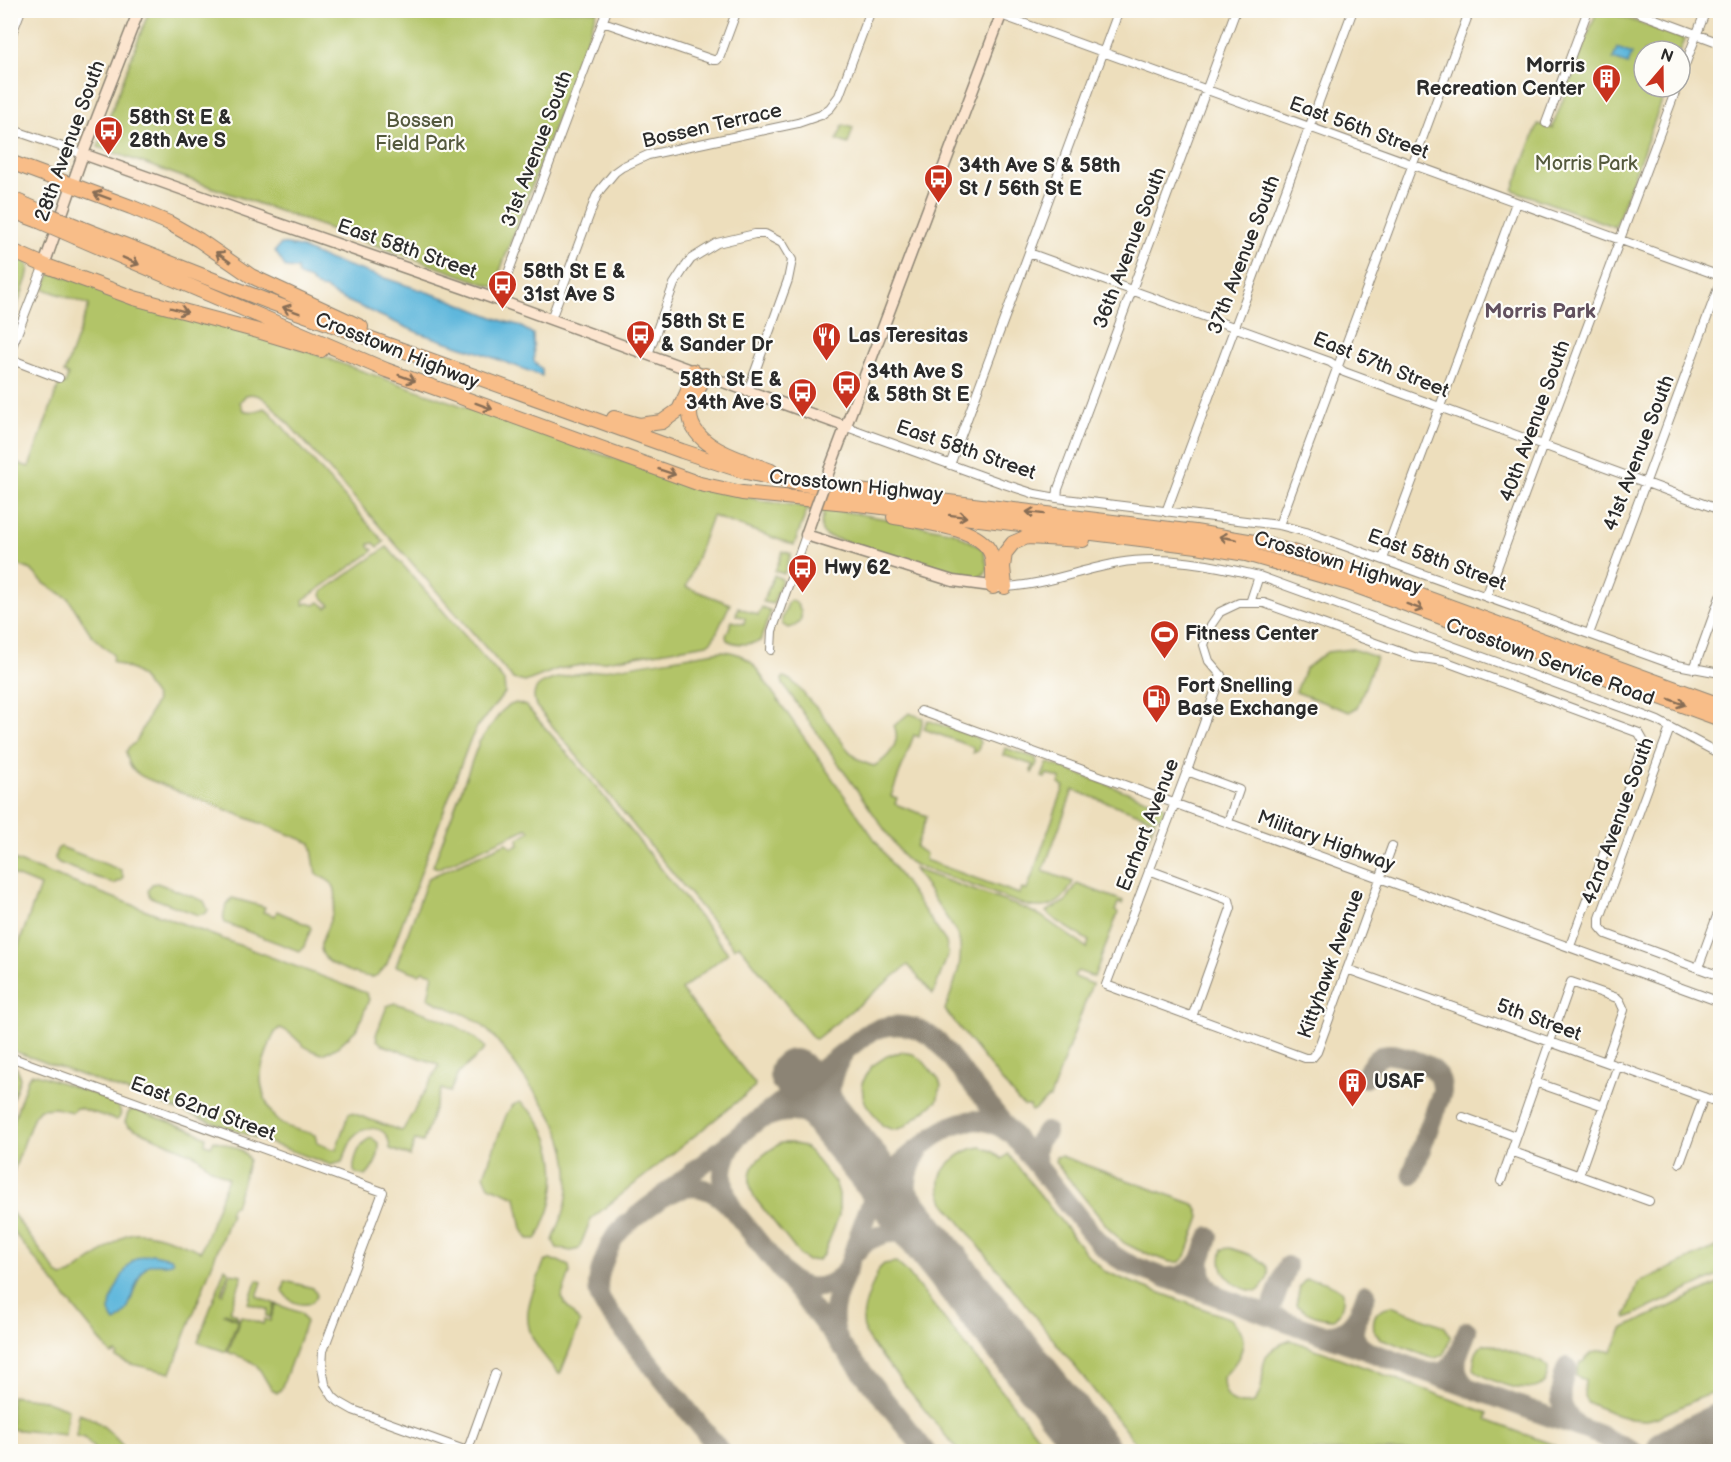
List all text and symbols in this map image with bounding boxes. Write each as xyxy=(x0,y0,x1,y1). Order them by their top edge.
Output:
north arrow xyxy=(1632,39,1692,99)
text: N xyxy=(1658,45,1676,67)
place label: Morris Recreation Center xyxy=(1416,54,1586,101)
street label: 28th Avenue South xyxy=(30,57,110,225)
building icon: Morris Recreation Center xyxy=(1590,62,1622,104)
street label: 31st Avenue South xyxy=(496,68,578,230)
street label: East 56th Street xyxy=(1286,92,1432,164)
street label: Bossen Terrace xyxy=(640,98,784,154)
place label: 58th St E & 28th Ave S xyxy=(129,106,231,153)
park label: Bossen Field Park xyxy=(375,109,465,156)
bus stop icon: 58th St E & 28th Ave S xyxy=(92,114,124,156)
park label: Morris Park xyxy=(1534,152,1638,176)
place label: 34th Ave S & 58th St / 56th St E xyxy=(959,154,1120,201)
bus stop icon: 34th Ave S & 58th St / 56th St E xyxy=(922,162,954,204)
street label: 36th Avenue South xyxy=(1088,164,1172,332)
street label: 37th Avenue South xyxy=(1203,172,1285,338)
one-way arrow xyxy=(93,190,111,201)
street label: East 58th Street xyxy=(334,214,480,284)
one-way arrow xyxy=(215,251,231,263)
one-way arrow xyxy=(121,256,140,267)
place label: 58th St E & 31st Ave S xyxy=(523,260,625,307)
bus stop icon: 58th St E & 31st Ave S xyxy=(486,268,518,310)
district label: Morris Park xyxy=(1484,299,1596,324)
one-way arrow xyxy=(282,303,300,314)
one-way arrow xyxy=(169,305,188,316)
street label: Crosstown Highway xyxy=(312,307,482,395)
place label: 58th St E & Sander Dr xyxy=(661,310,774,357)
bus stop icon: 58th St E & Sander Dr xyxy=(624,318,656,360)
restaurant icon: Las Teresitas xyxy=(811,320,843,362)
place label: Las Teresitas xyxy=(848,324,968,348)
street label: East 57th Street xyxy=(1310,327,1452,403)
street label: 40th Avenue South xyxy=(1495,337,1575,505)
place label: 34th Ave S & 58th St E xyxy=(867,360,969,407)
place label: 58th St E & 34th Ave S xyxy=(680,368,782,415)
bus stop icon: 34th Ave S & 58th St E xyxy=(830,368,862,410)
street label: 41st Avenue South xyxy=(1598,372,1680,534)
one-way arrow xyxy=(398,373,416,384)
bus stop icon: 58th St E & 34th Ave S xyxy=(787,376,819,418)
one-way arrow xyxy=(474,401,492,412)
street label: East 58th Street xyxy=(893,415,1039,485)
street label: Crosstown Highway xyxy=(768,465,944,507)
one-way arrow xyxy=(657,467,676,478)
one-way arrow xyxy=(1025,507,1045,518)
one-way arrow xyxy=(947,511,967,522)
street label: East 58th Street xyxy=(1364,524,1510,596)
street label: Crosstown Highway xyxy=(1251,526,1425,600)
one-way arrow xyxy=(1219,532,1239,543)
bus stop icon: Hwy 62 xyxy=(787,552,819,594)
place label: Hwy 62 xyxy=(824,556,890,580)
one-way arrow xyxy=(1405,603,1424,614)
street label: Crosstown Service Road xyxy=(1442,613,1658,711)
sports icon: Fitness Center xyxy=(1148,618,1180,660)
place label: Fitness Center xyxy=(1185,622,1319,646)
place label: Fort Snelling Base Exchange xyxy=(1177,674,1318,721)
fuel station icon: Fort Snelling Base Exchange xyxy=(1140,682,1172,724)
one-way arrow xyxy=(1667,698,1686,709)
street label: 42nd Avenue South xyxy=(1577,734,1659,908)
street label: Earhart Avenue xyxy=(1112,755,1184,895)
street label: Military Highway xyxy=(1254,805,1398,877)
street label: Kittyhawk Avenue xyxy=(1293,886,1369,1042)
street label: 5th Street xyxy=(1493,994,1585,1046)
building icon: USAF xyxy=(1337,1066,1369,1108)
place label: USAF xyxy=(1374,1070,1425,1094)
street label: East 62nd Street xyxy=(127,1072,279,1146)

